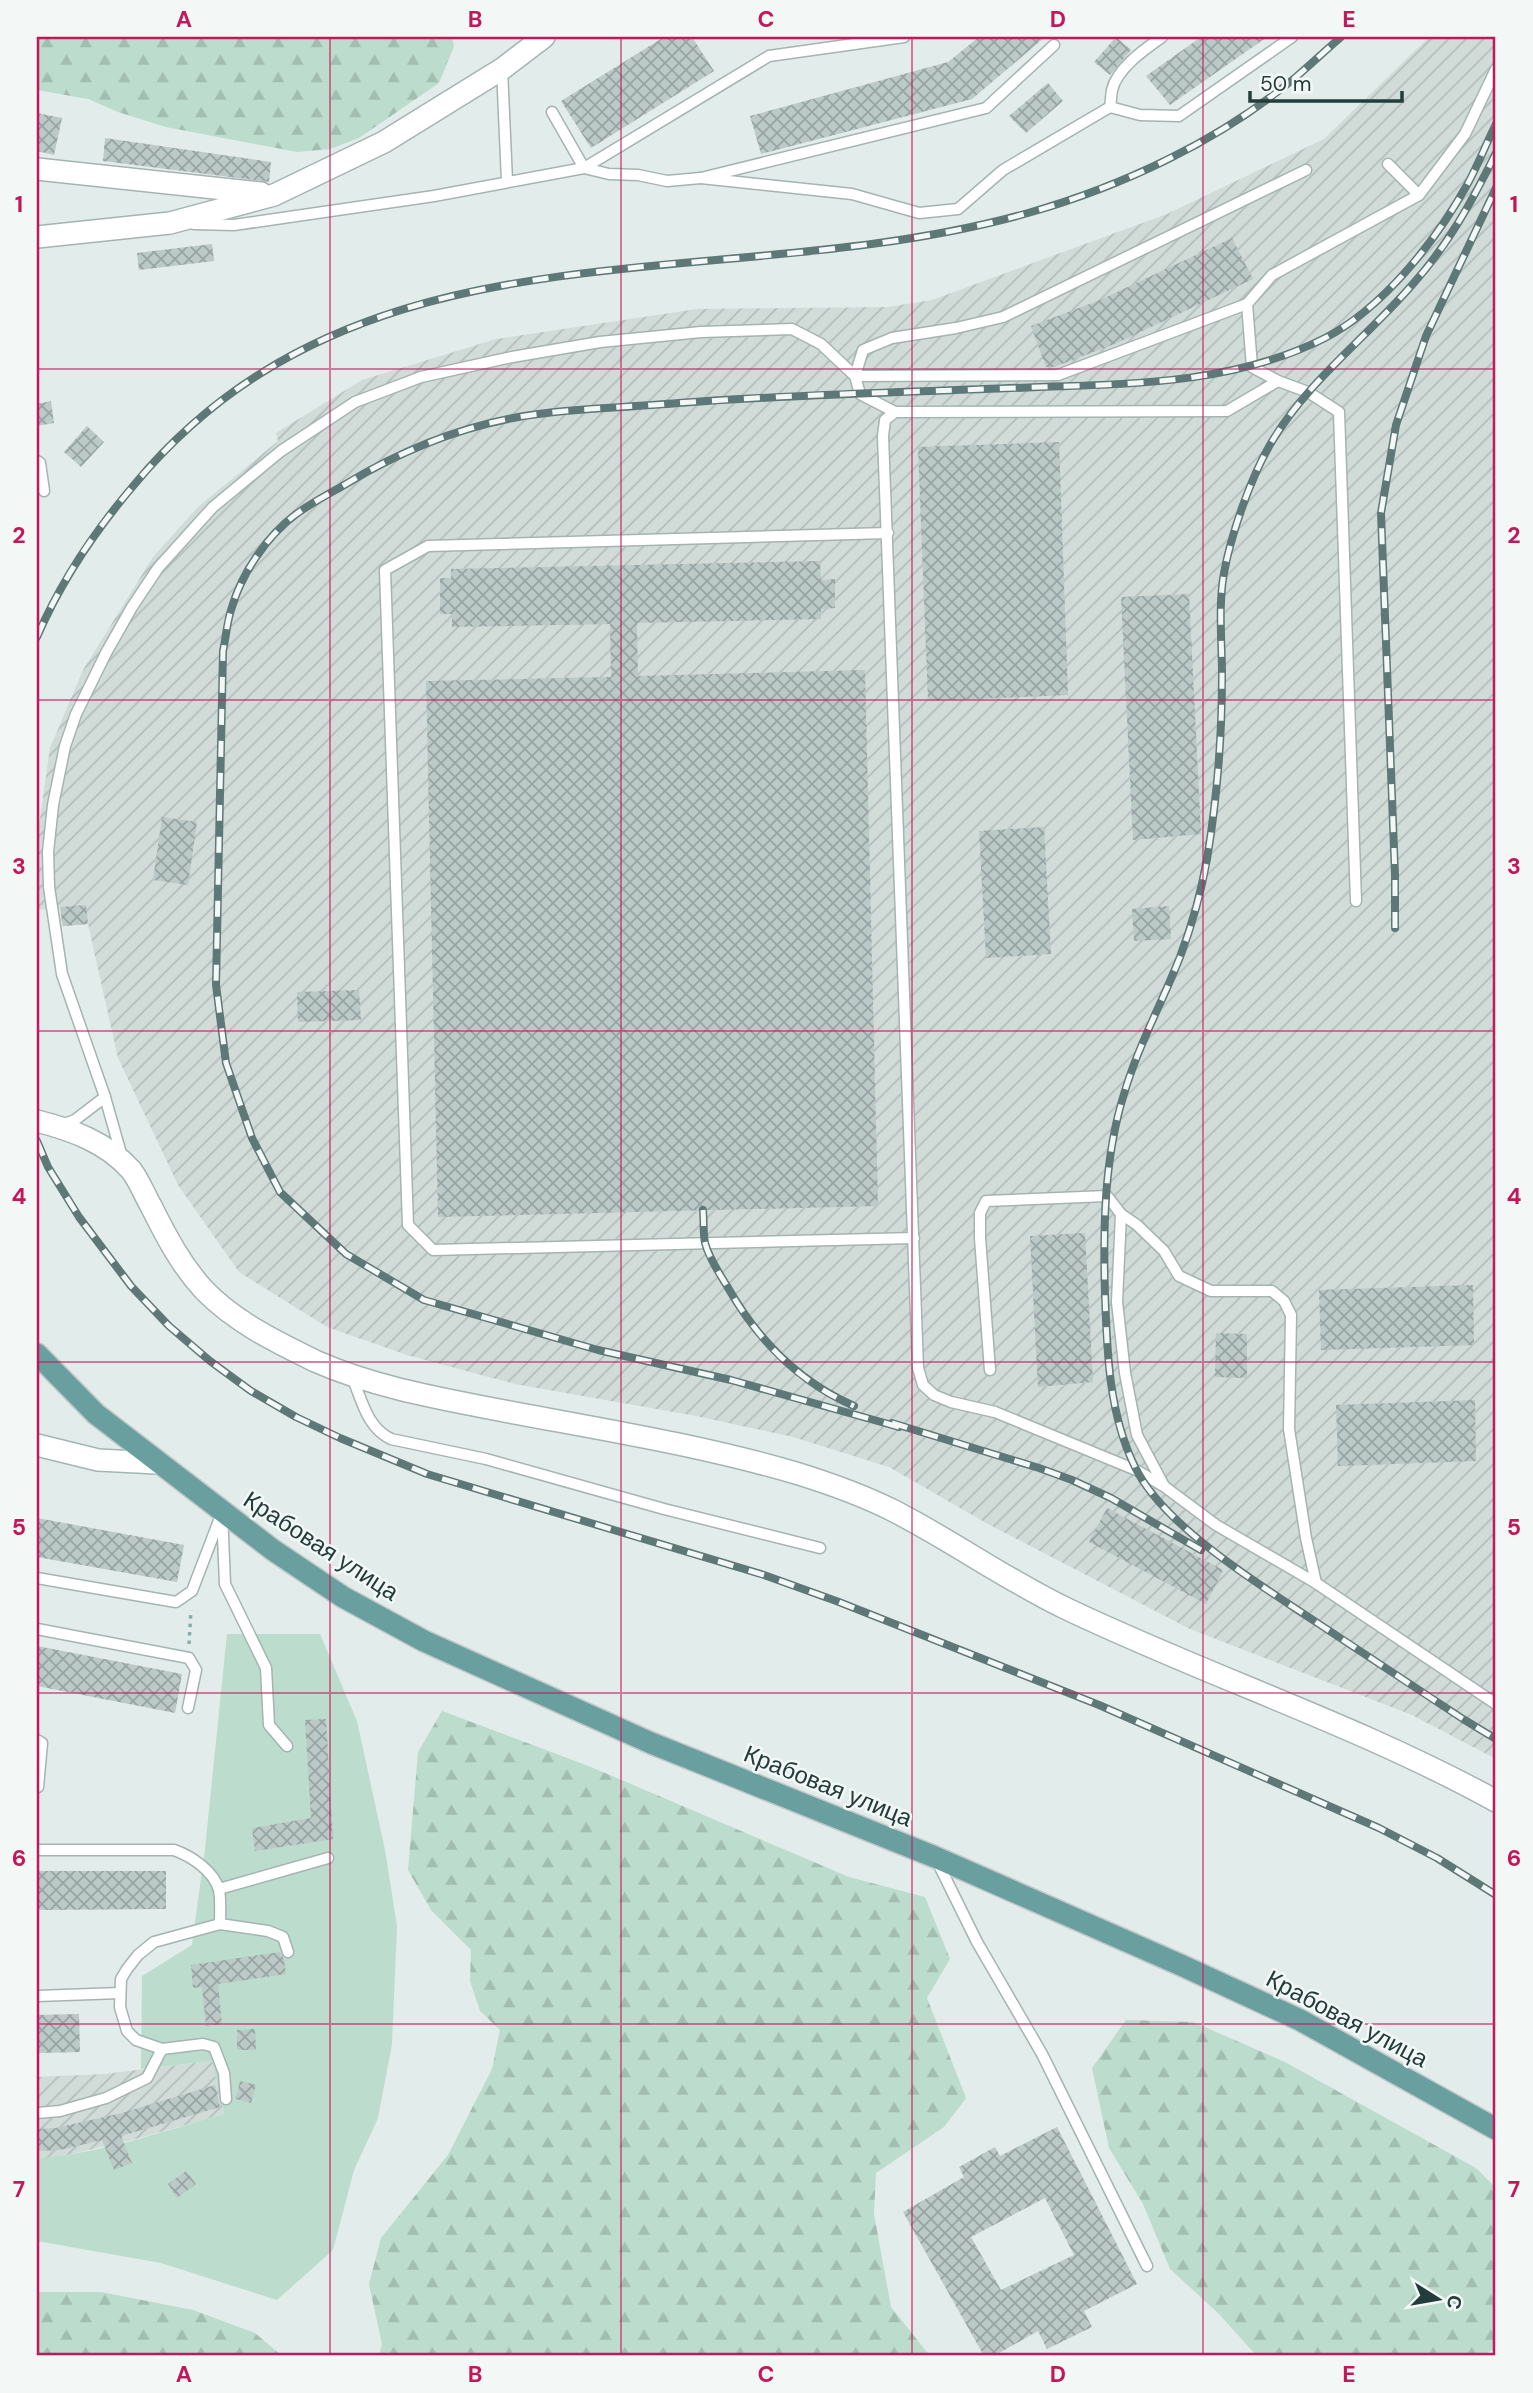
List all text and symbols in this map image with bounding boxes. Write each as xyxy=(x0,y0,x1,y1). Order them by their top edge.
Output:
text: A xyxy=(176,4,192,34)
text: B xyxy=(468,4,482,34)
text: C xyxy=(758,4,774,34)
text: D xyxy=(1050,4,1066,34)
text: E xyxy=(1342,4,1356,34)
scale bar xyxy=(1250,60,1402,104)
text: 50 m xyxy=(1260,70,1311,98)
text: 1 xyxy=(15,189,23,219)
text: 1 xyxy=(1510,189,1518,219)
text: 2 xyxy=(12,520,26,550)
text: 2 xyxy=(1507,520,1521,550)
text: 3 xyxy=(12,851,26,881)
text: 3 xyxy=(1507,851,1521,881)
text: 4 xyxy=(12,1181,27,1211)
text: 4 xyxy=(1507,1181,1522,1211)
street label: Крабовая улица xyxy=(238,1484,405,1608)
text: 5 xyxy=(12,1512,26,1542)
text: 5 xyxy=(1507,1512,1521,1542)
street label: Крабовая улица xyxy=(739,1738,918,1834)
text: 6 xyxy=(12,1843,26,1873)
text: 6 xyxy=(1507,1843,1521,1873)
street label: Крабовая улица xyxy=(1261,1963,1434,2075)
text: 7 xyxy=(13,2174,25,2204)
text: 7 xyxy=(1508,2174,1520,2204)
north arrow xyxy=(1404,2264,1474,2334)
text: С xyxy=(1441,2293,1468,2312)
text: A xyxy=(176,2359,192,2389)
text: B xyxy=(468,2359,482,2389)
text: C xyxy=(758,2359,774,2389)
text: D xyxy=(1050,2359,1066,2389)
text: E xyxy=(1342,2359,1356,2389)

